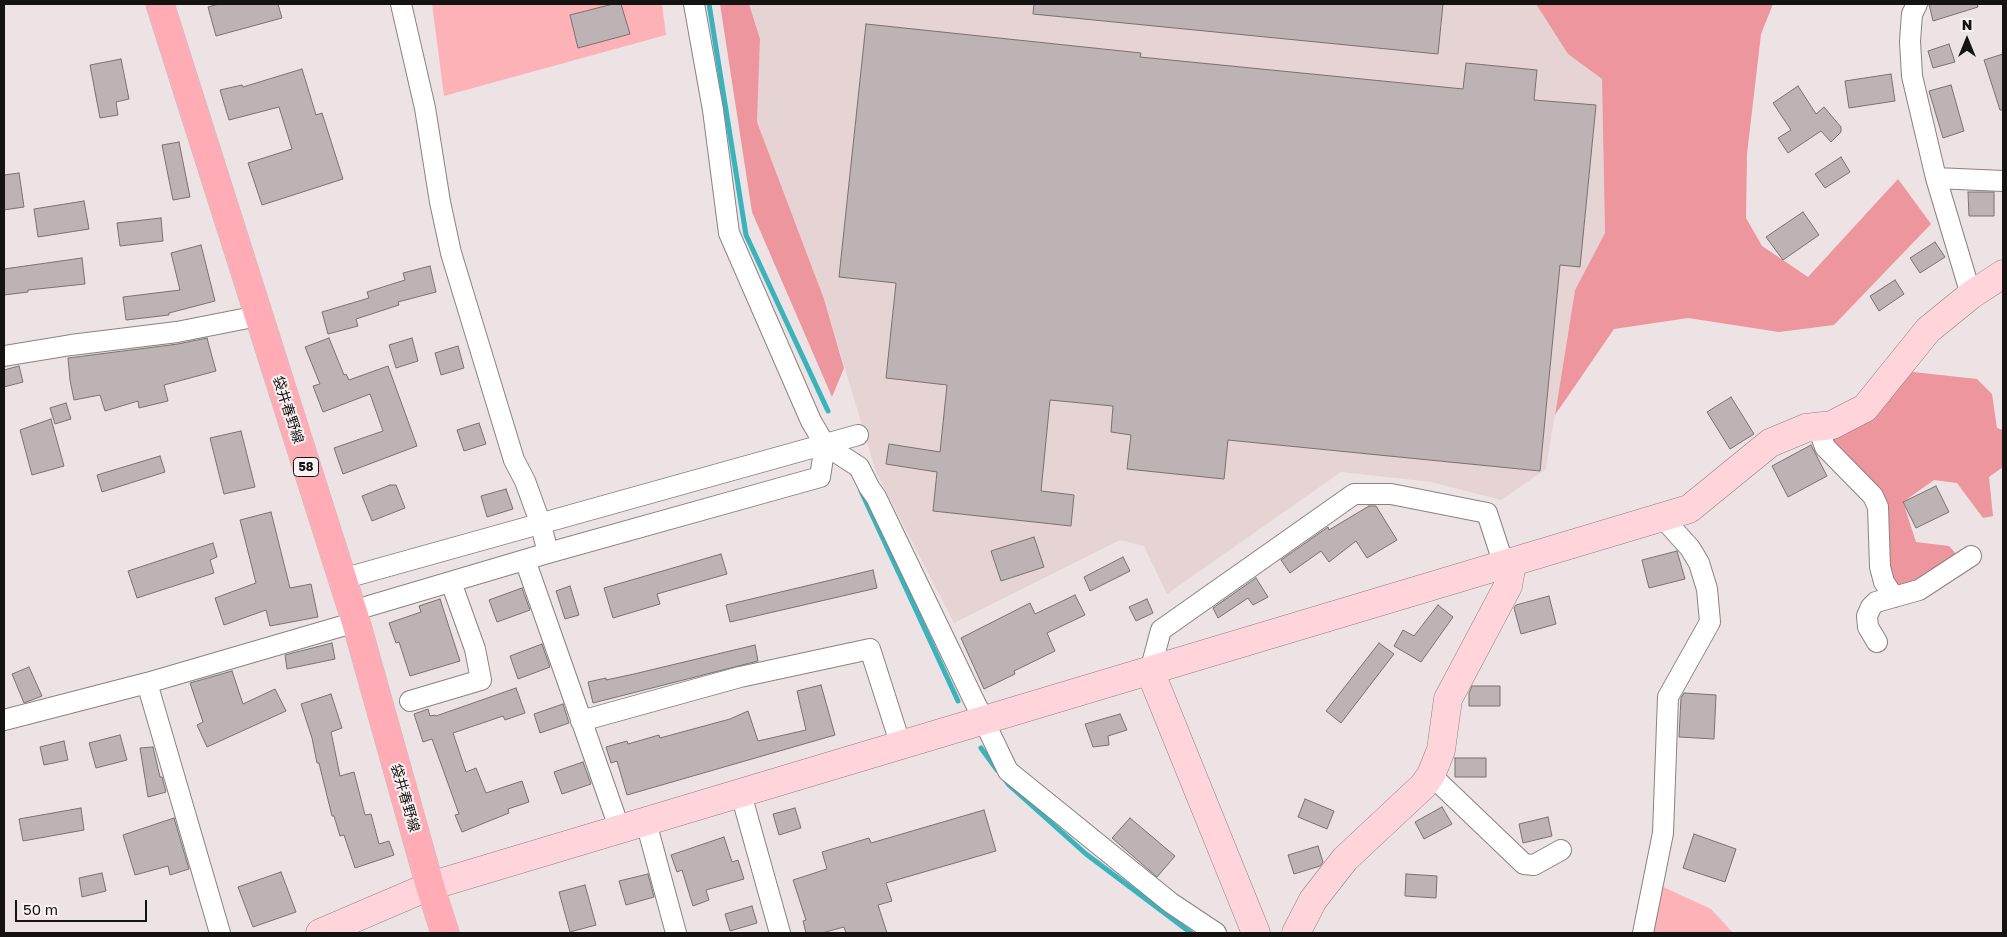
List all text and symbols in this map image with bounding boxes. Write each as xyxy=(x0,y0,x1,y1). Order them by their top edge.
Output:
north arrow xyxy=(1942,15,1992,65)
text: N xyxy=(1962,16,1972,33)
street label: 袋井春野線 xyxy=(269,374,307,446)
road number: 58 xyxy=(294,458,318,477)
street label: 袋井春野線 xyxy=(387,762,423,834)
scale bar xyxy=(18,890,150,922)
text: 50 m xyxy=(23,900,58,918)

